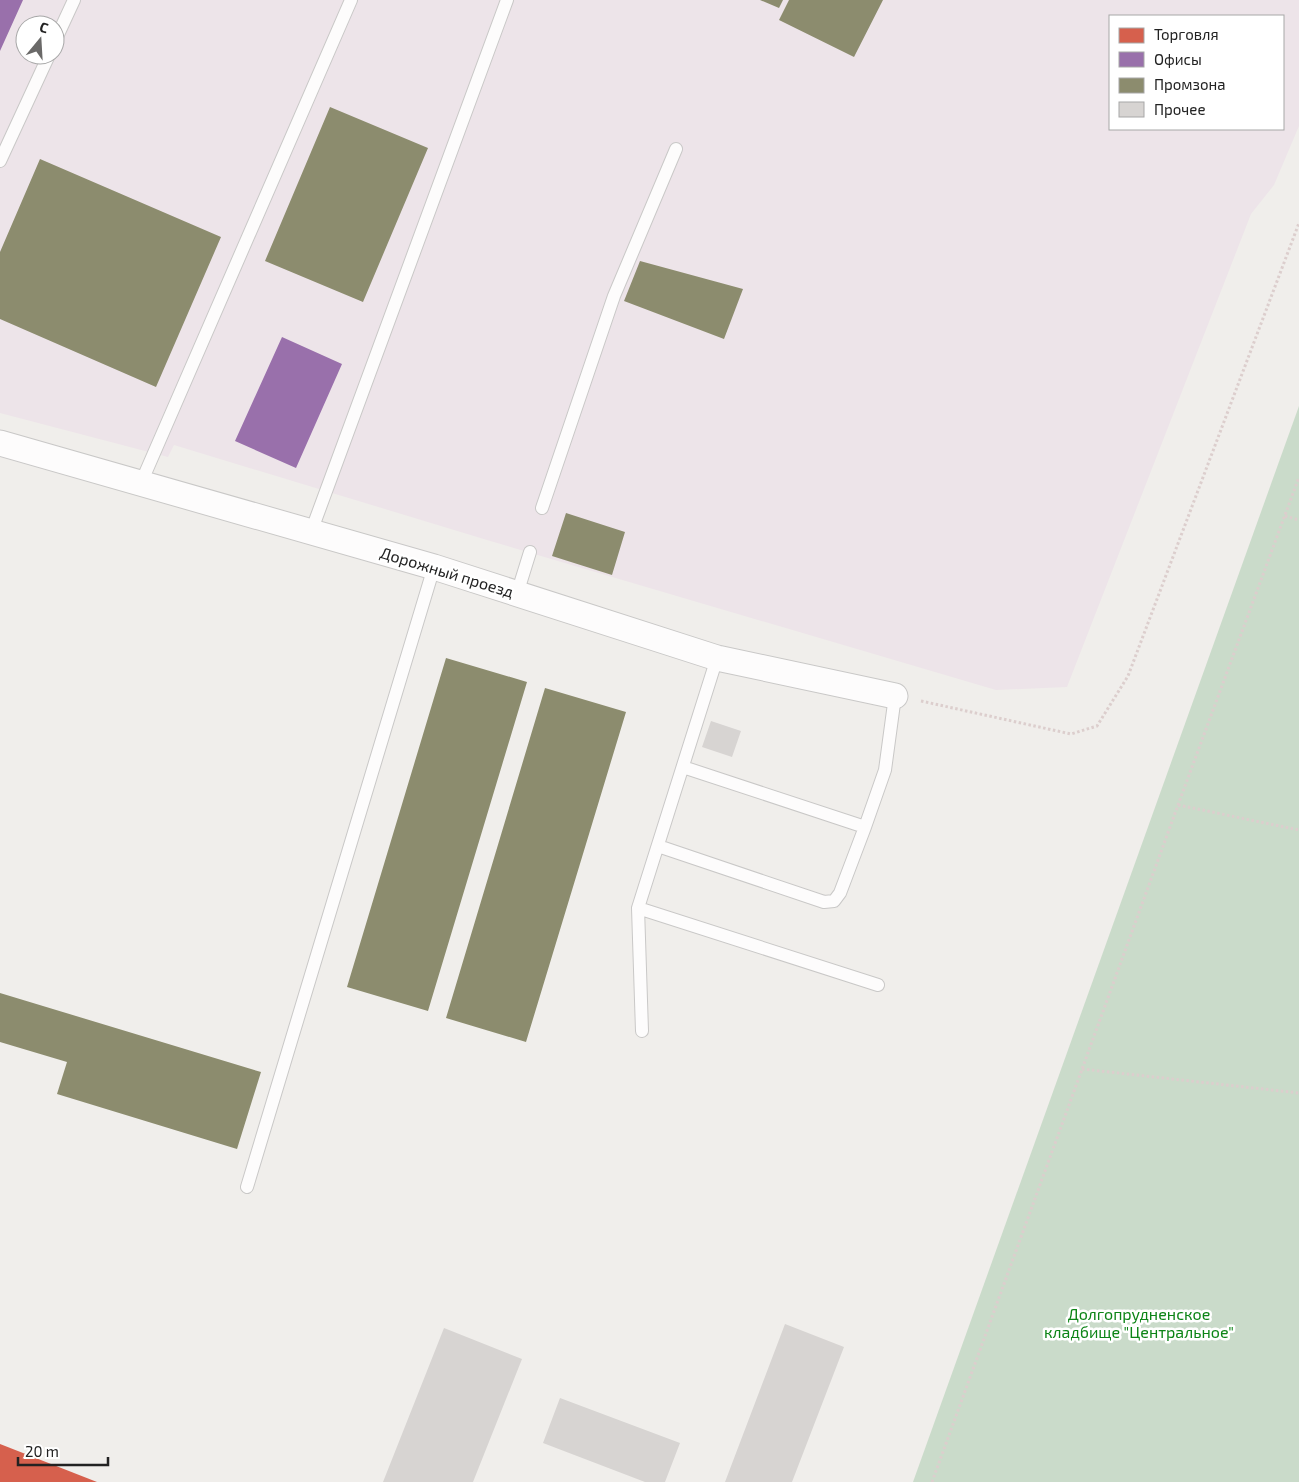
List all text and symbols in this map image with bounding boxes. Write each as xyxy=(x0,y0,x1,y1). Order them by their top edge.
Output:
north arrow xyxy=(15,15,65,65)
legend xyxy=(1109,15,1284,130)
text: С xyxy=(38,18,51,37)
text: Торговля xyxy=(1154,25,1219,43)
text: Офисы xyxy=(1154,50,1202,68)
text: Промзона xyxy=(1154,75,1226,93)
text: Прочее xyxy=(1154,100,1206,118)
street label: Дорожный проезд xyxy=(378,542,516,601)
park label: Долгопрудненское кладбище "Центральное" xyxy=(1044,1304,1234,1341)
scale bar xyxy=(18,1434,108,1466)
text: 20 m xyxy=(25,1442,59,1460)

